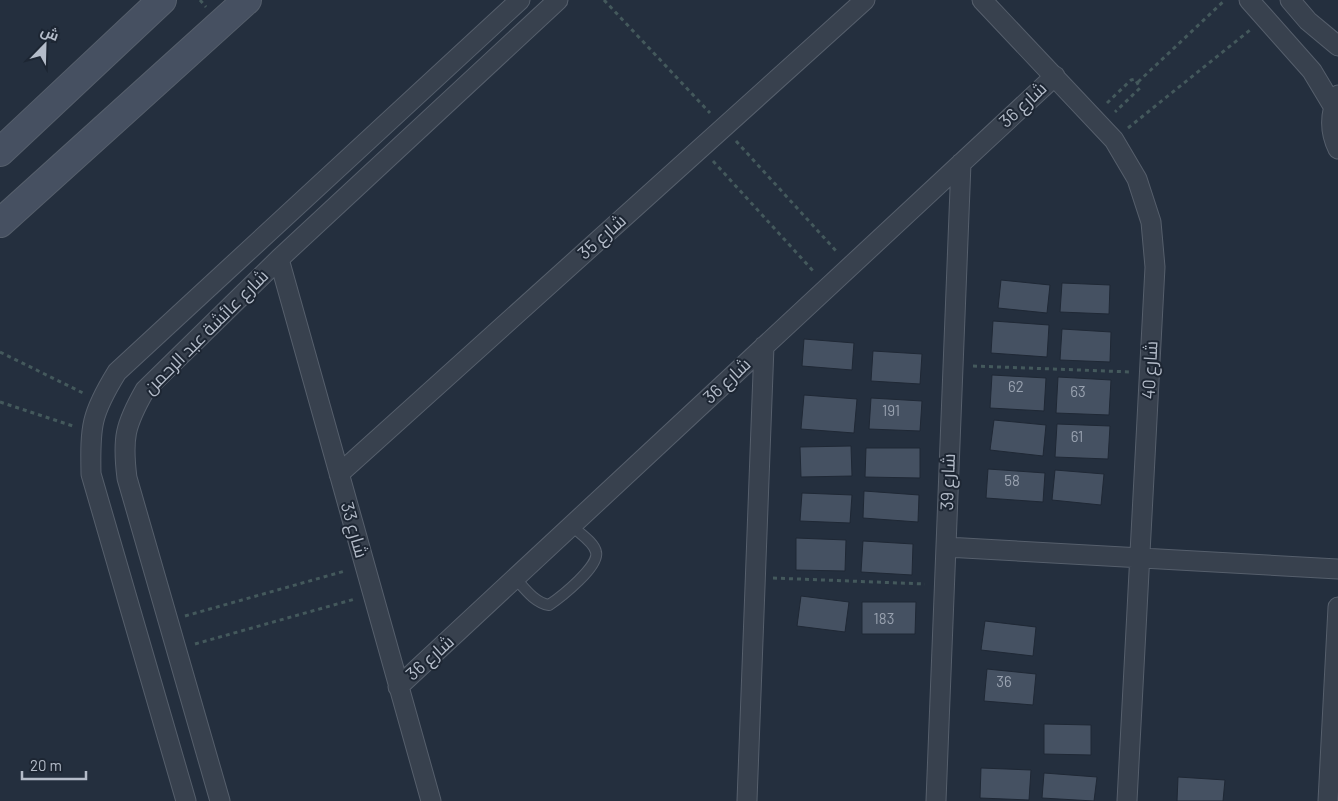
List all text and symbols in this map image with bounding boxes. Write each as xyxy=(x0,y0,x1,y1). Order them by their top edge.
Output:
north arrow xyxy=(20,20,70,70)
text: ش xyxy=(38,21,62,45)
street label: شارع 36 xyxy=(994,77,1052,133)
street label: شارع 35 xyxy=(573,209,631,265)
street label: شارع عائشة عبد الرحمن xyxy=(138,264,274,400)
street label: شارع 40 xyxy=(1136,340,1164,400)
street label: شارع 36 xyxy=(698,353,756,409)
house number: 62 xyxy=(1008,377,1024,395)
house number: 63 xyxy=(1070,382,1086,400)
house number: 191 xyxy=(882,401,900,419)
house number: 61 xyxy=(1071,427,1083,445)
street label: شارع 39 xyxy=(935,453,961,511)
house number: 58 xyxy=(1004,471,1020,489)
street label: شارع 33 xyxy=(335,499,373,561)
house number: 183 xyxy=(874,609,894,627)
street label: شارع 36 xyxy=(401,630,459,686)
house number: 36 xyxy=(996,672,1012,690)
scale bar xyxy=(22,748,86,780)
text: 20 m xyxy=(30,756,62,774)

